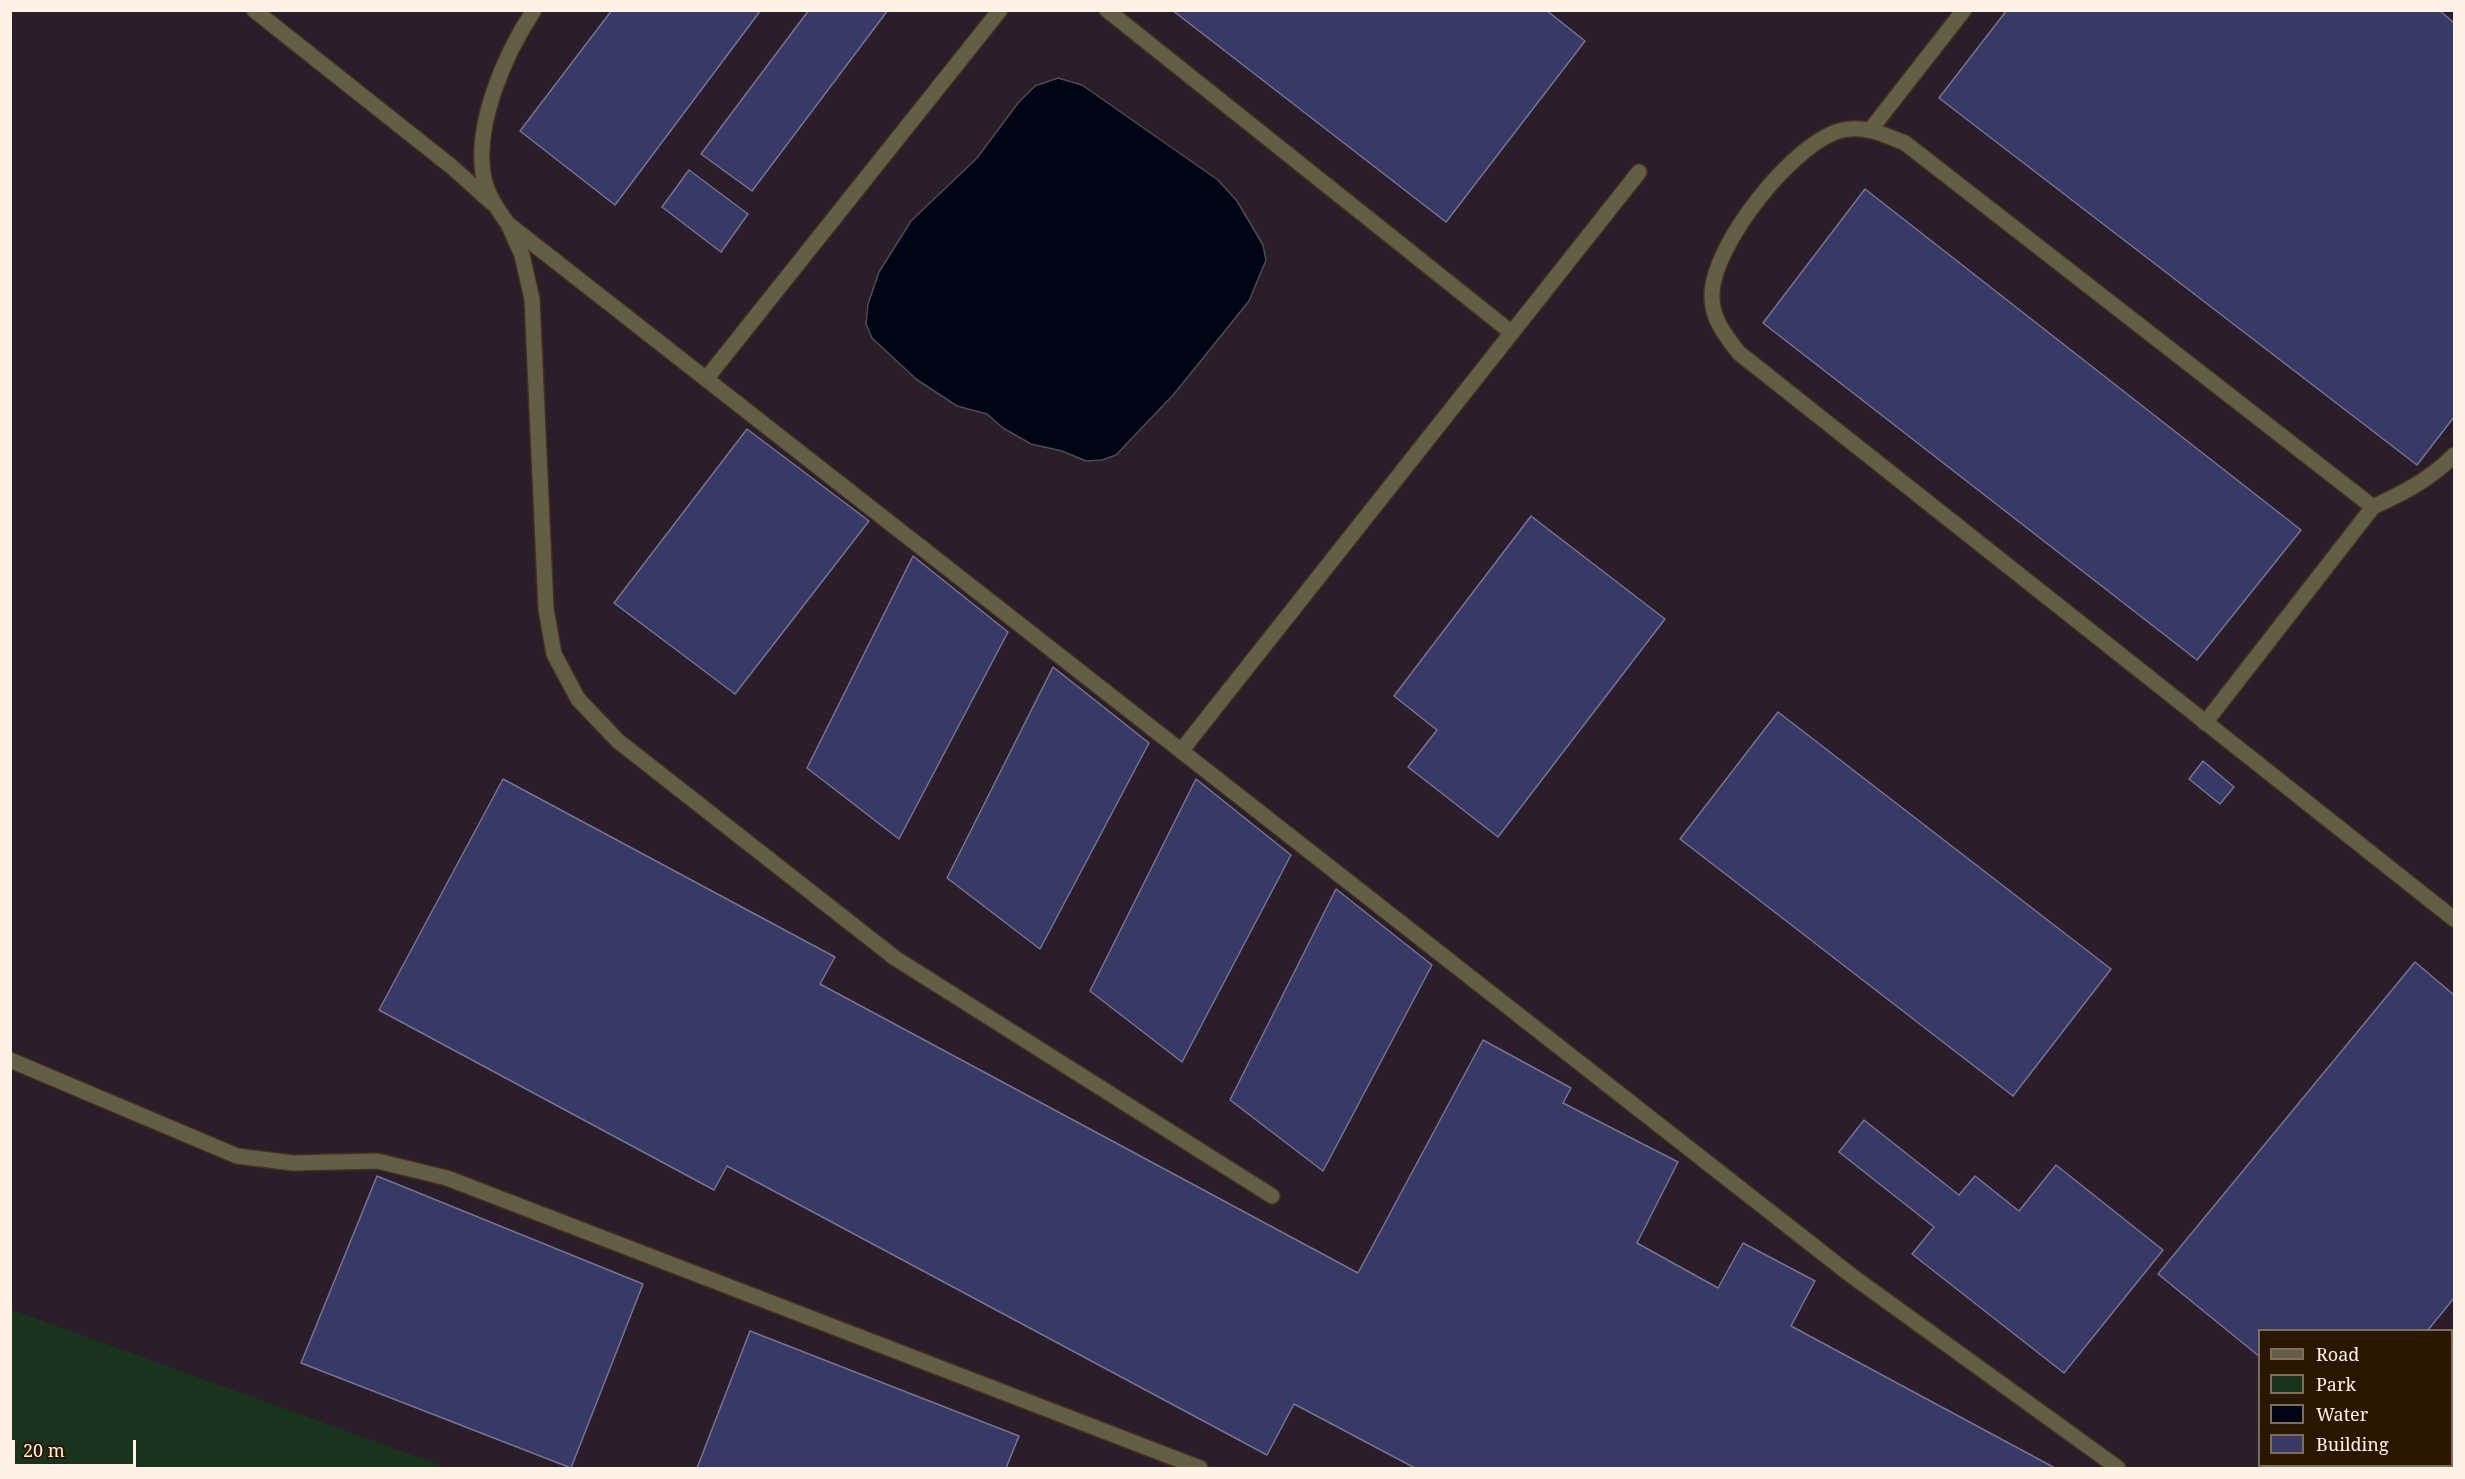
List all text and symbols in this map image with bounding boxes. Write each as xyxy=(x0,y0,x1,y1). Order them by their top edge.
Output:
legend xyxy=(2258,1329,2453,1467)
text: Road xyxy=(2316,1342,2359,1366)
text: Park xyxy=(2316,1372,2356,1396)
text: Water xyxy=(2316,1402,2368,1426)
scale bar xyxy=(15,1428,140,1466)
text: Building xyxy=(2316,1432,2389,1456)
text: 20 m xyxy=(23,1438,65,1462)

